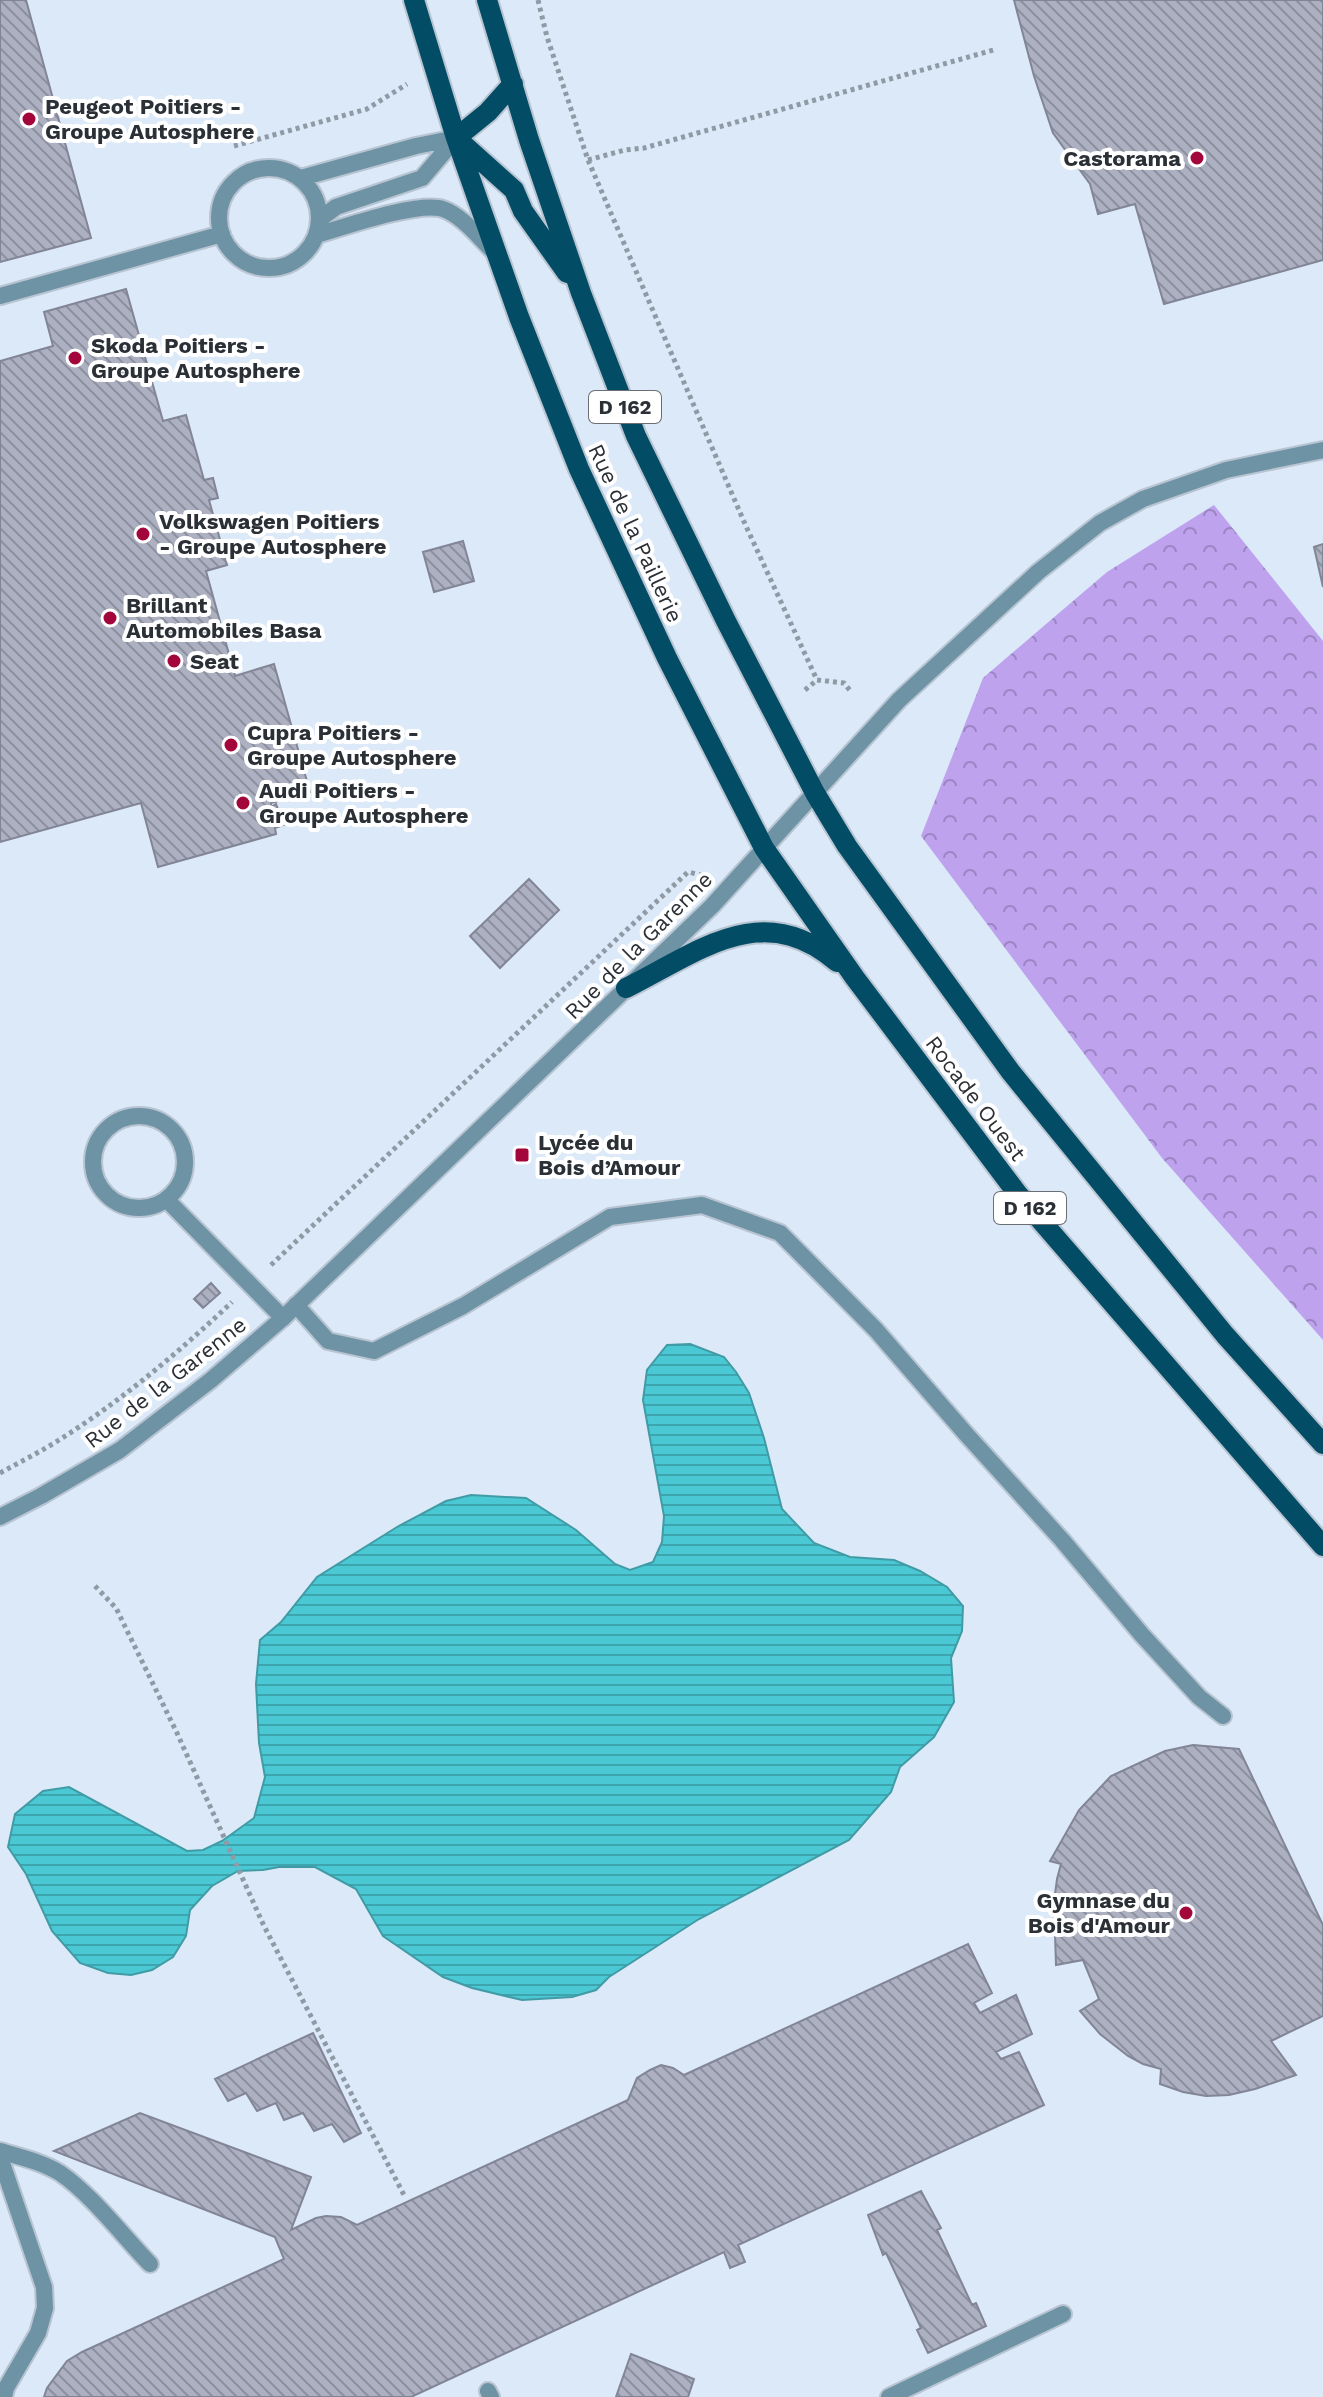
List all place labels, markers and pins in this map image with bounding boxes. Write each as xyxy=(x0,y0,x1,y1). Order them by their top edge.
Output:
place label: Peugeot Poitiers - Groupe Autosphere xyxy=(45,94,255,144)
marker: Peugeot Poitiers - Groupe Autosphere xyxy=(20,110,38,128)
place label: Castorama xyxy=(1063,146,1181,171)
marker: Castorama xyxy=(1188,149,1206,167)
place label: Skoda Poitiers - Groupe Autosphere xyxy=(91,333,301,383)
marker: Skoda Poitiers - Groupe Autosphere xyxy=(66,349,84,367)
place label: Volkswagen Poitiers - Groupe Autosphere xyxy=(159,509,386,559)
marker: Volkswagen Poitiers - Groupe Autosphere xyxy=(134,525,152,543)
place label: Brillant Automobiles Basa xyxy=(126,593,322,643)
marker: Brillant Automobiles Basa xyxy=(101,609,119,627)
place label: Seat xyxy=(190,649,239,674)
marker: Seat xyxy=(165,652,183,670)
place label: Cupra Poitiers - Groupe Autosphere xyxy=(247,720,457,770)
marker: Cupra Poitiers - Groupe Autosphere xyxy=(222,736,240,754)
place label: Audi Poitiers - Groupe Autosphere xyxy=(259,778,469,828)
marker: Audi Poitiers - Groupe Autosphere xyxy=(234,794,252,812)
place label: Lycée du Bois d’Amour xyxy=(538,1130,681,1180)
marker: Lycée du Bois d’Amour xyxy=(513,1146,531,1164)
place label: Gymnase du Bois d'Amour xyxy=(1028,1888,1171,1938)
marker: Gymnase du Bois d'Amour xyxy=(1177,1904,1195,1922)

